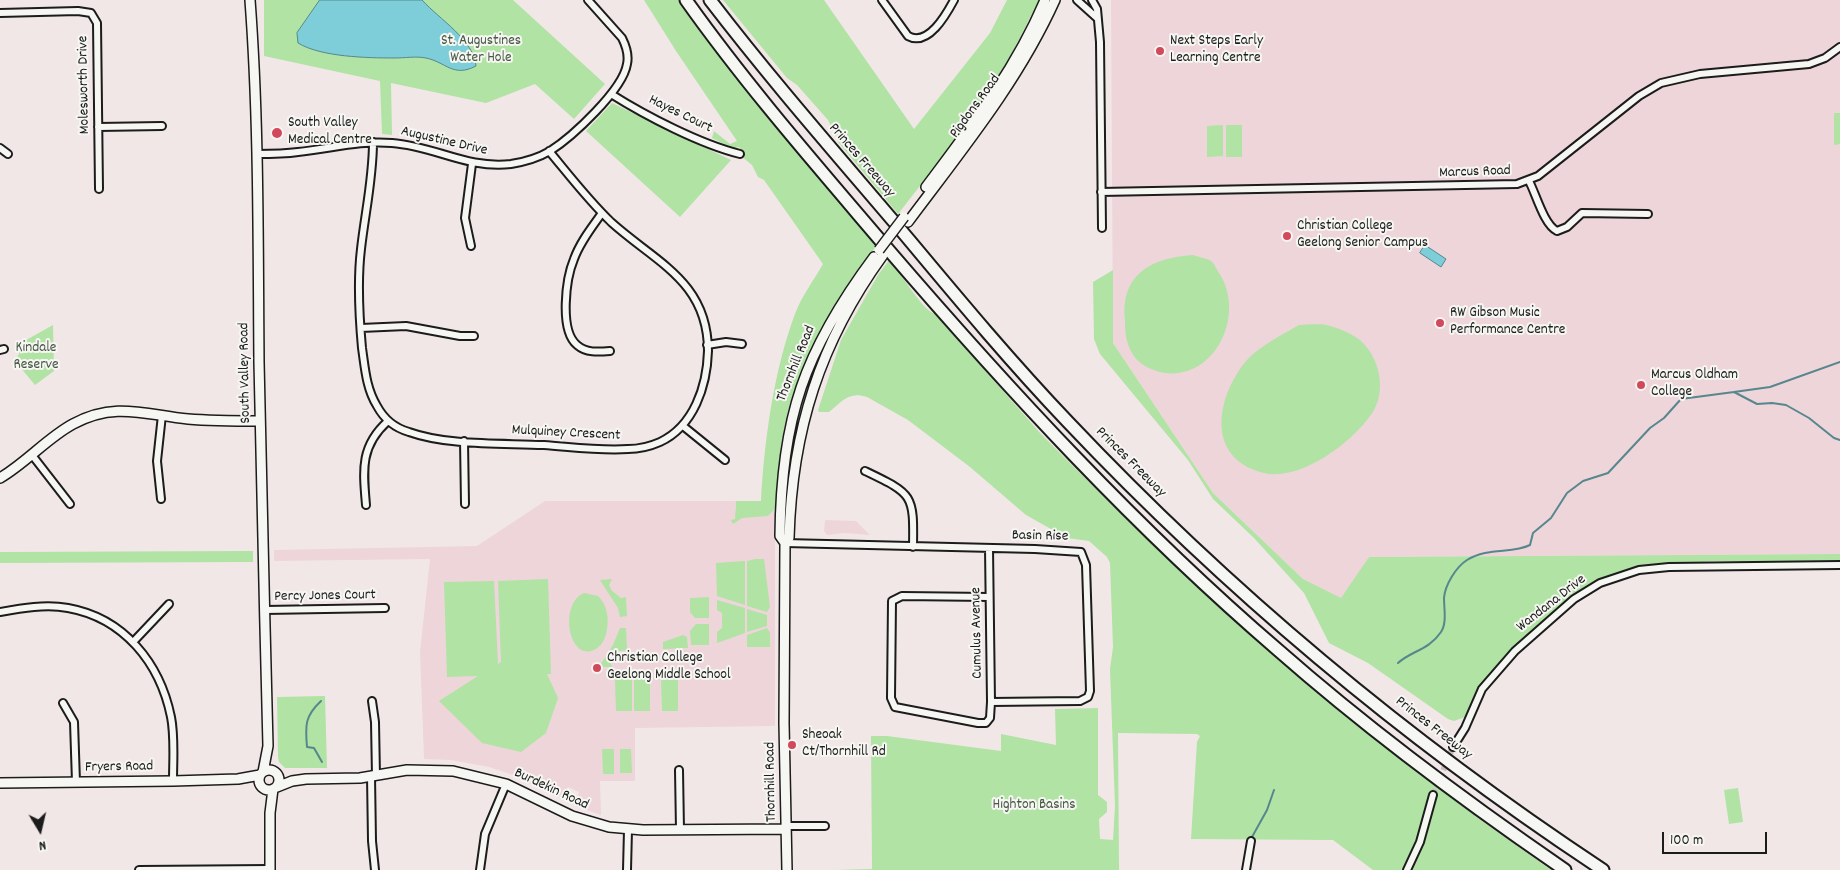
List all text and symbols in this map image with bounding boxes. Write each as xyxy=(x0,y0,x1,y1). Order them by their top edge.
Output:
park label: St. Augustines Water Hole xyxy=(441,33,521,68)
place label: Next Steps Early Learning Centre xyxy=(1170,33,1263,68)
street label: Molesworth Drive xyxy=(75,36,95,134)
marker: Next Steps Early Learning Centre xyxy=(1154,45,1166,57)
street label: Pigdons Road xyxy=(947,72,1005,142)
street label: Hayes Court xyxy=(645,92,715,138)
place label: South Valley Medical Centre xyxy=(288,115,372,150)
street label: Princes Freeway xyxy=(824,120,898,202)
street label: Augustine Drive xyxy=(399,123,489,161)
marker: South Valley Medical Centre xyxy=(270,126,284,140)
street label: Marcus Road xyxy=(1439,163,1511,183)
place label: Christian College Geelong Senior Campus xyxy=(1297,218,1428,253)
marker: Christian College Geelong Senior Campus xyxy=(1281,230,1293,242)
place label: RW Gibson Music Performance Centre xyxy=(1450,305,1565,340)
marker: RW Gibson Music Performance Centre xyxy=(1434,317,1446,329)
street label: South Valley Road xyxy=(236,322,256,424)
street label: Thornhill Road xyxy=(774,323,820,405)
park label: Kindale Reserve xyxy=(13,340,59,375)
place label: Marcus Oldham College xyxy=(1651,367,1738,402)
marker: Marcus Oldham College xyxy=(1635,379,1647,391)
street label: Mulquiney Crescent xyxy=(511,422,621,446)
street label: Princes Freeway xyxy=(1091,424,1169,502)
street label: Basin Rise xyxy=(1012,528,1068,546)
street label: Wandana Drive xyxy=(1514,571,1590,637)
street label: Percy Jones Court xyxy=(274,587,376,607)
street label: Cumulus Avenue xyxy=(968,587,988,679)
place label: Christian College Geelong Middle School xyxy=(607,650,731,685)
marker: Christian College Geelong Middle School xyxy=(591,662,603,674)
street label: Princes Freeway xyxy=(1391,693,1475,765)
place label: Sheoak Ct/Thornhill Rd xyxy=(802,727,886,762)
marker: Sheoak Ct/Thornhill Rd xyxy=(786,739,798,751)
street label: Thornhill Road xyxy=(762,742,782,822)
street label: Fryers Road xyxy=(85,758,153,778)
street label: Burdekin Road xyxy=(511,765,591,815)
park label: Highton Basins xyxy=(993,797,1075,815)
north arrow xyxy=(15,805,65,855)
scale bar xyxy=(1665,822,1770,854)
text: 100 m xyxy=(1670,830,1703,852)
text: N xyxy=(37,834,47,855)

